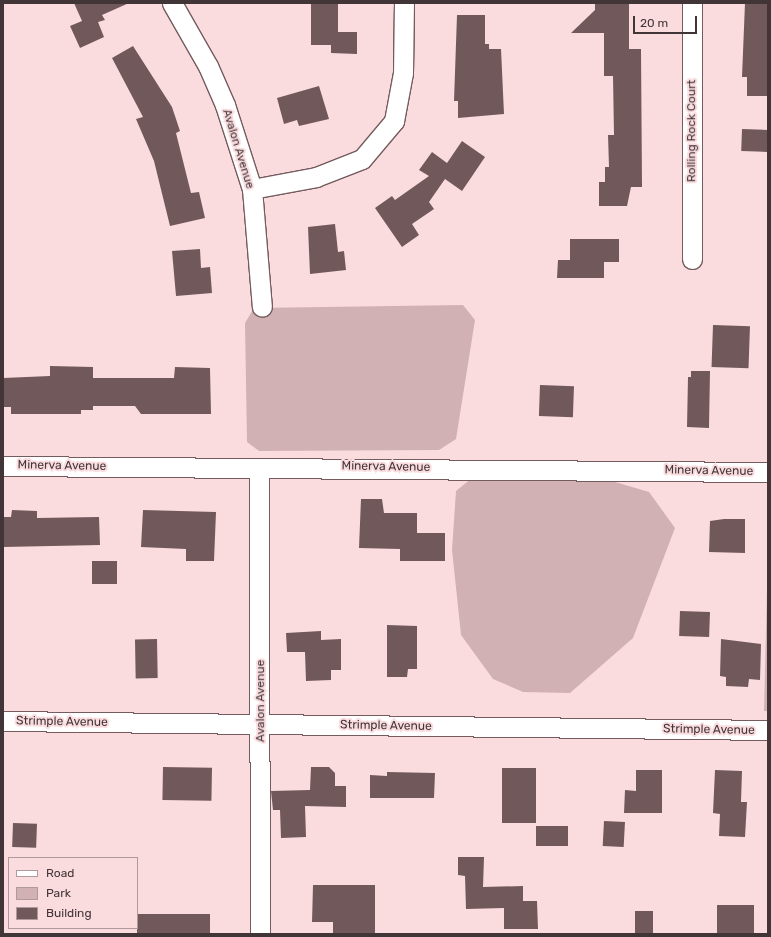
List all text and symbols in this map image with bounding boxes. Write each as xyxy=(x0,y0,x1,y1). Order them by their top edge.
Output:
scale bar xyxy=(635,8,699,34)
text: 20 m xyxy=(640,16,668,30)
street label: Rolling Rock Court xyxy=(685,80,699,182)
street label: Avalon Avenue xyxy=(219,107,257,191)
street label: Minerva Avenue xyxy=(17,458,107,474)
street label: Minerva Avenue xyxy=(341,459,431,475)
street label: Minerva Avenue xyxy=(664,463,754,479)
street label: Avalon Avenue xyxy=(254,660,268,742)
street label: Strimple Avenue xyxy=(16,714,108,730)
street label: Strimple Avenue xyxy=(340,718,432,734)
street label: Strimple Avenue xyxy=(663,722,755,738)
legend xyxy=(8,857,138,929)
text: Road xyxy=(46,866,74,880)
text: Park xyxy=(46,886,71,900)
text: Building xyxy=(46,906,92,920)

